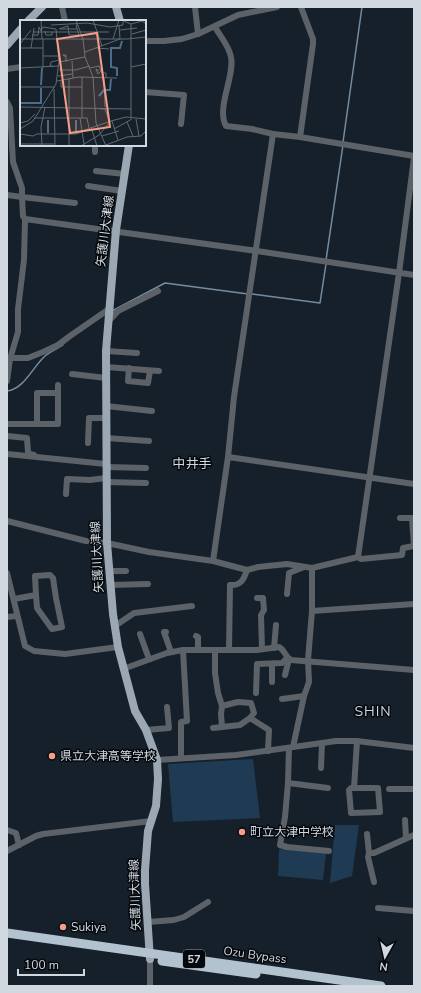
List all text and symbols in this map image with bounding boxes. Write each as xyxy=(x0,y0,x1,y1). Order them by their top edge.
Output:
inset map xyxy=(20,20,146,146)
street label: 矢護川大津線 xyxy=(93,194,117,268)
district label: 中井手 xyxy=(172,455,212,473)
street label: 矢護川大津線 xyxy=(87,521,107,593)
district label: SHIN xyxy=(354,702,392,721)
place label: 県立大津高等学校 xyxy=(60,748,156,764)
marker: 県立大津高等学校 xyxy=(47,751,57,761)
place label: 町立大津中学校 xyxy=(250,824,334,840)
marker: 町立大津中学校 xyxy=(237,827,247,837)
street label: 矢護川大津線 xyxy=(126,859,144,931)
place label: Sukiya xyxy=(71,919,106,935)
marker: Sukiya xyxy=(58,922,68,932)
north arrow xyxy=(365,937,405,977)
street label: Ozu Bypass xyxy=(222,943,288,967)
road number: 57 xyxy=(183,950,205,968)
scale bar xyxy=(18,951,84,977)
text: 100 m xyxy=(24,957,59,973)
text: N xyxy=(379,958,389,974)

